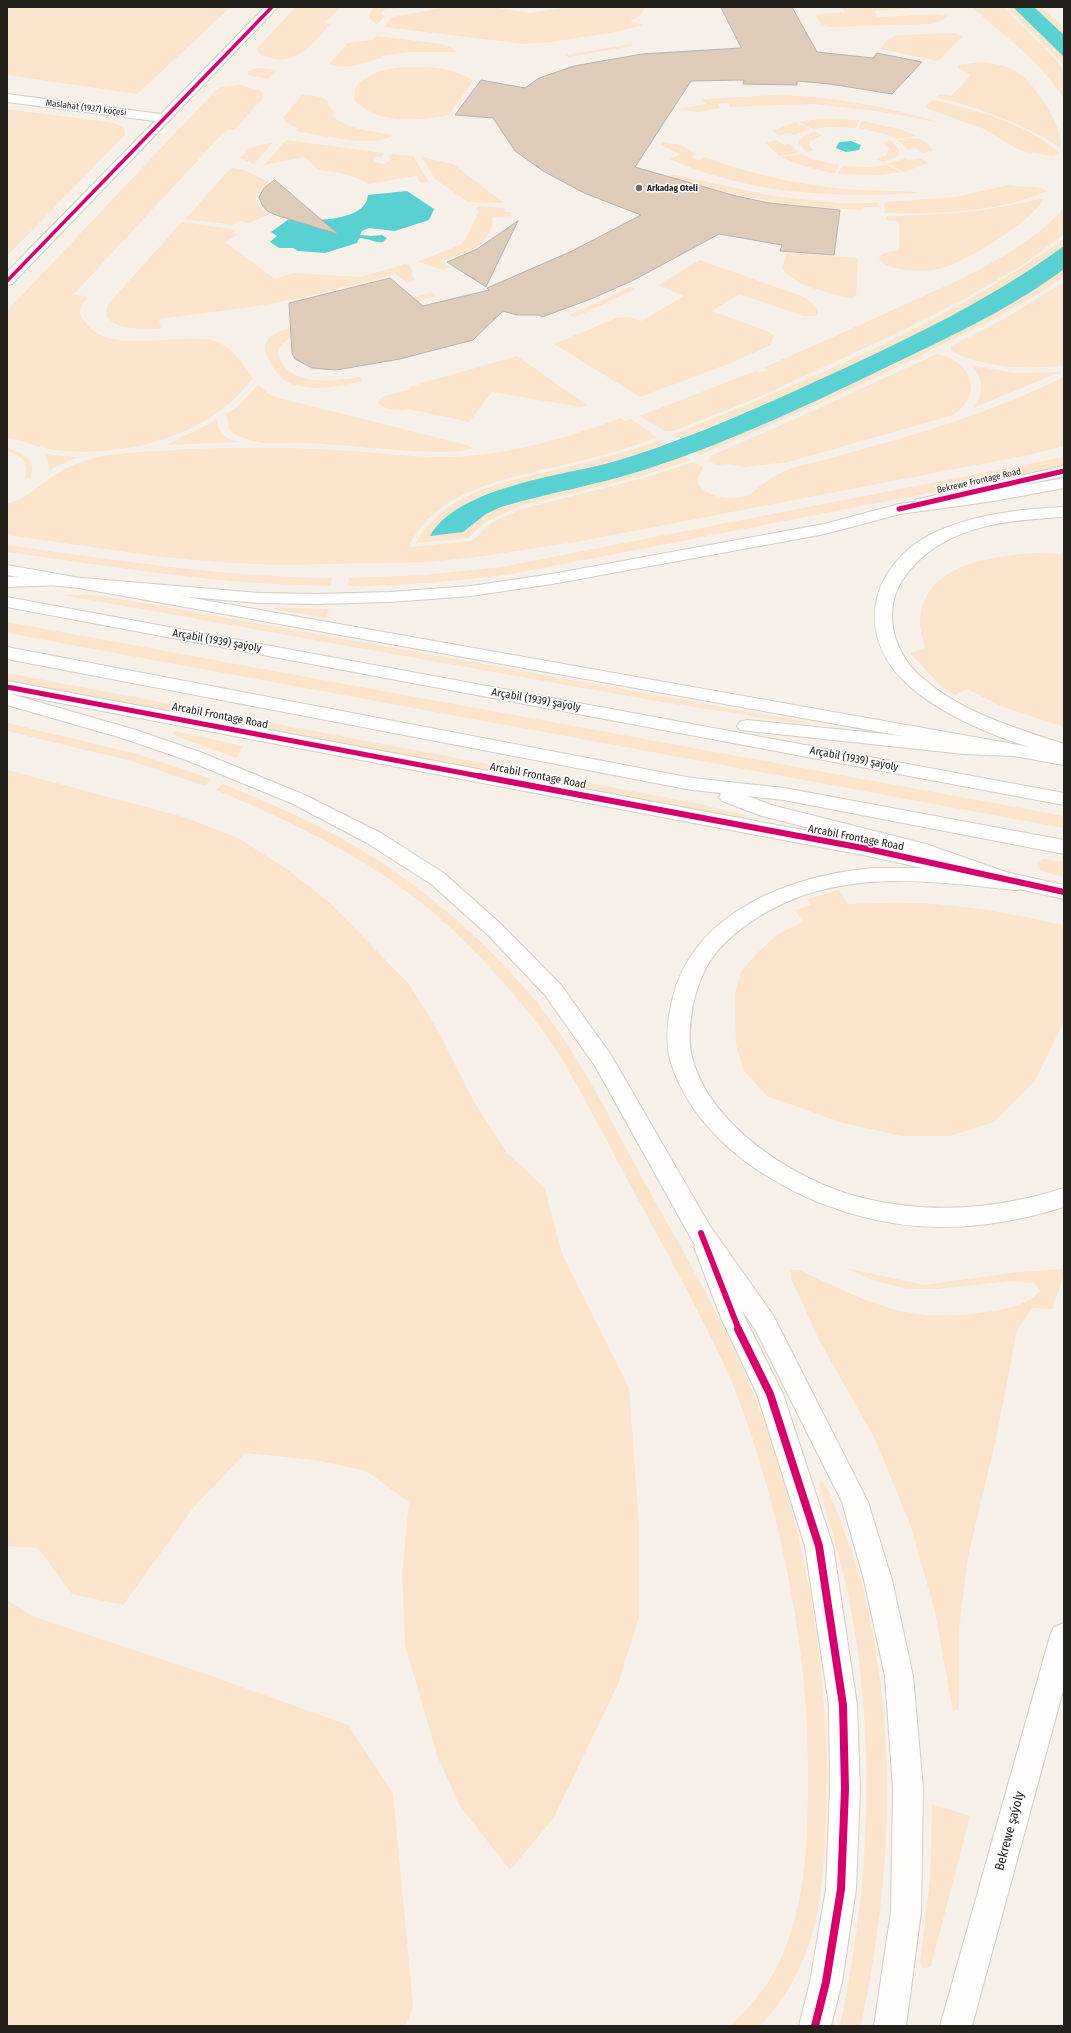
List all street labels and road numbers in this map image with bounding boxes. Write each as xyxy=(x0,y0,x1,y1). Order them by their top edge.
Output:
street label: Maslahat (1937) köçesi xyxy=(45,98,127,118)
street label: Bekrewe Frontage Road xyxy=(936,466,1022,496)
street label: Arçabil (1939) şaýoly xyxy=(172,627,262,655)
street label: Arçabil (1939) şaýoly xyxy=(491,686,581,714)
street label: Arcabil Frontage Road xyxy=(171,700,269,732)
street label: Arçabil (1939) şaýoly xyxy=(809,744,899,774)
street label: Arcabil Frontage Road xyxy=(489,760,587,792)
street label: Arcabil Frontage Road xyxy=(807,822,905,854)
street label: Bekrewe şaýoly xyxy=(992,1790,1028,1872)

